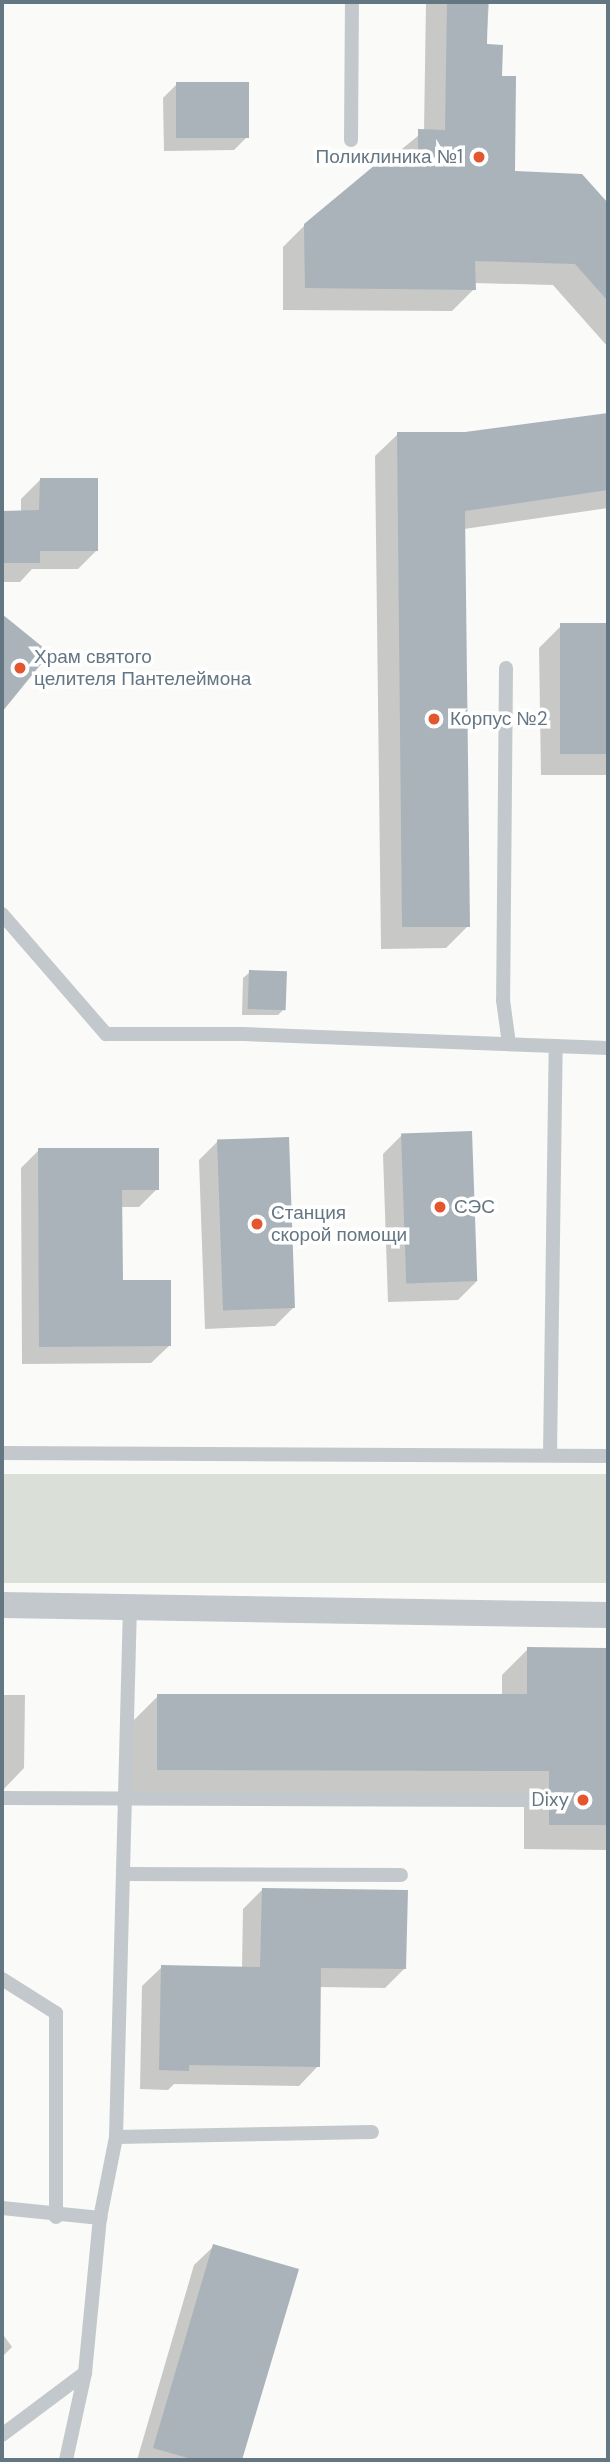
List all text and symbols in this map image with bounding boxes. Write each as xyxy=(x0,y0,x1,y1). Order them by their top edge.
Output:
place label: Поликлиника №1 xyxy=(316,146,463,168)
marker: Поликлиника №1 xyxy=(469,147,489,167)
place label: Храм святого целителя Пантелеймона xyxy=(34,646,251,690)
marker: Храм святого целителя Пантелеймона xyxy=(12,660,28,676)
place label: Корпус №2 xyxy=(450,708,548,730)
marker: Корпус №2 xyxy=(424,709,444,729)
place label: СЭС xyxy=(454,1196,495,1218)
marker: СЭС xyxy=(432,1199,448,1215)
place label: Станция скорой помощи xyxy=(271,1202,407,1246)
marker: Станция скорой помощи xyxy=(249,1216,265,1232)
place label: Dixy xyxy=(531,1789,569,1811)
marker: Dixy xyxy=(575,1792,591,1808)

